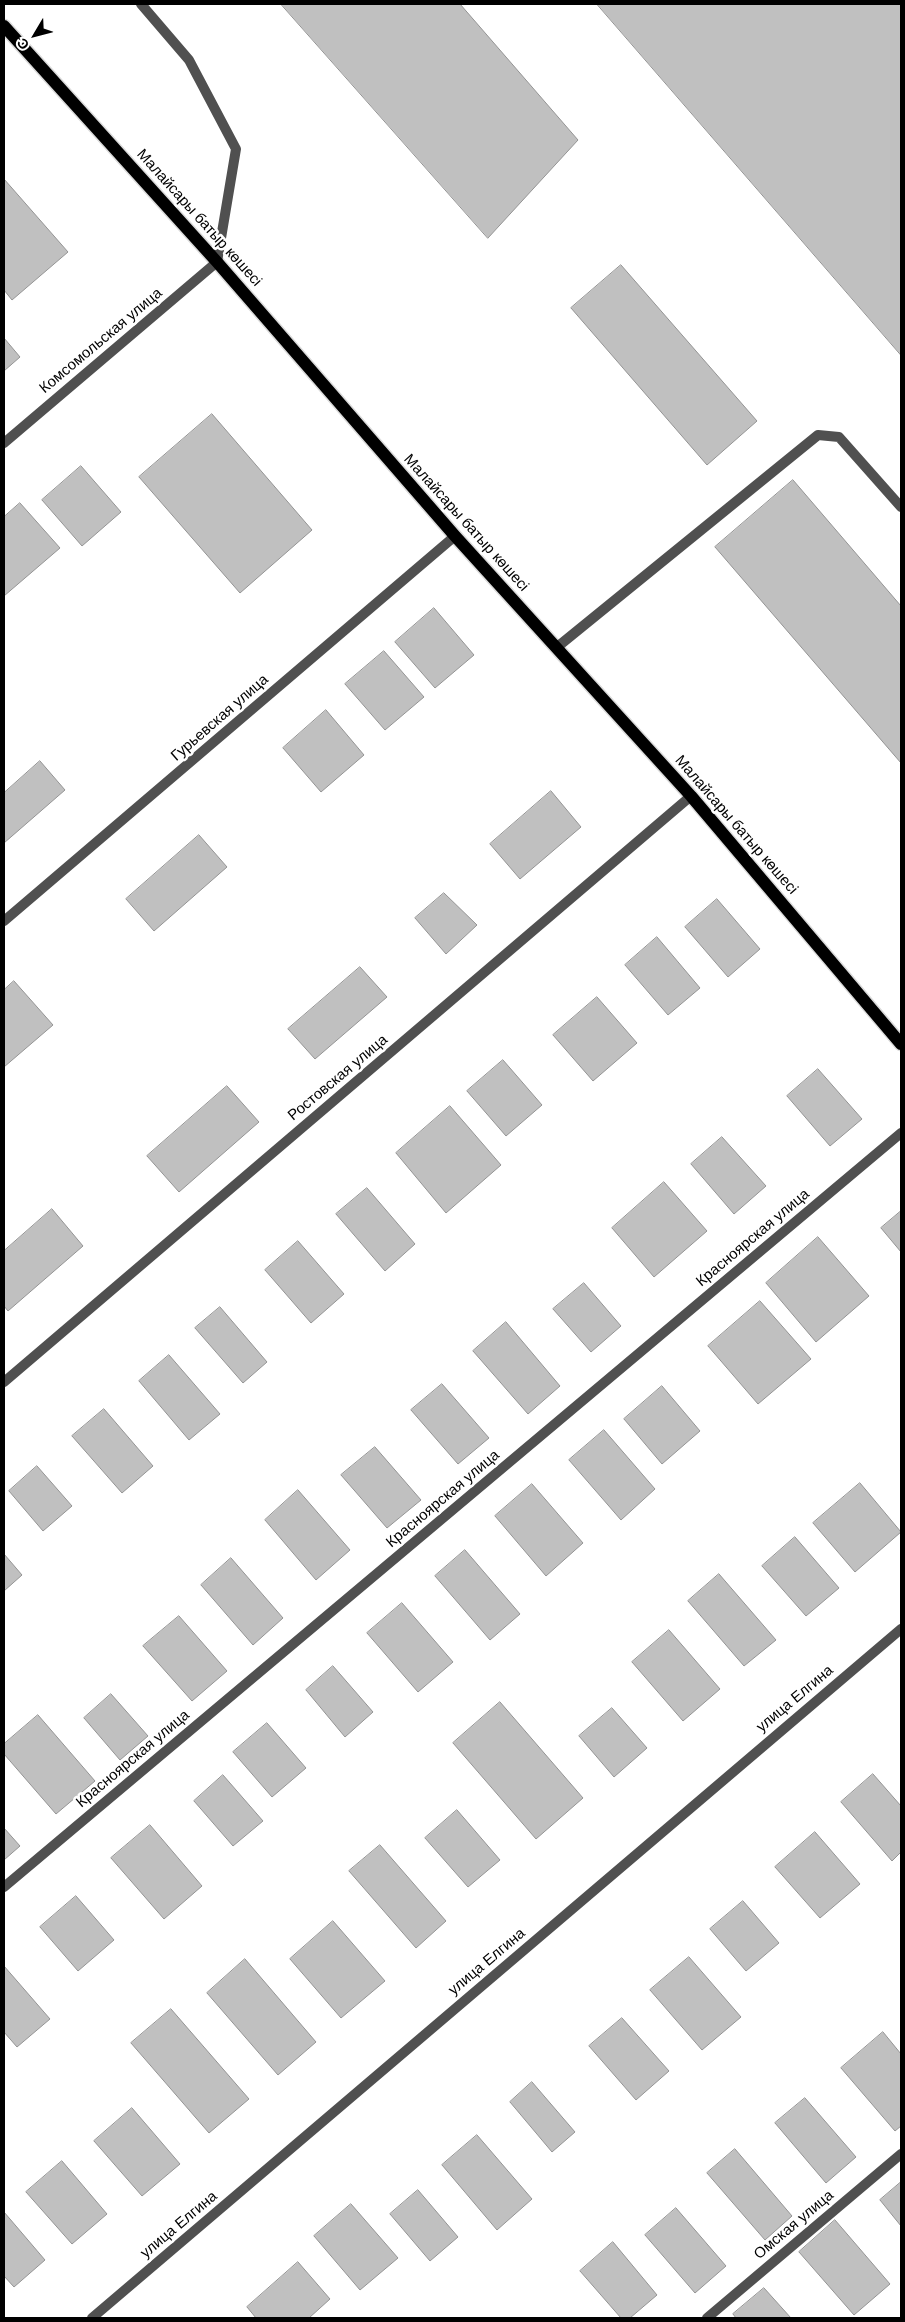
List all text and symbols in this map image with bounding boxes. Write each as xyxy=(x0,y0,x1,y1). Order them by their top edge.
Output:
north arrow xyxy=(10,10,60,60)
text: С xyxy=(14,35,32,53)
street label: Малайсары батыр көшесі xyxy=(133,146,265,290)
street label: Комсомольская улица xyxy=(36,284,166,398)
street label: Малайсары батыр көшесі xyxy=(400,451,532,595)
street label: Гурьевская улица xyxy=(168,671,272,765)
street label: Малайсары батыр көшесі xyxy=(671,752,801,898)
street label: Ростовская улица xyxy=(285,1031,391,1125)
street label: Красноярская улица xyxy=(693,1185,813,1291)
street label: Красноярская улица xyxy=(383,1446,503,1552)
street label: улица Елгина xyxy=(753,1662,837,1736)
street label: Красноярская улица xyxy=(73,1706,193,1812)
street label: улица Елгина xyxy=(445,1925,529,1999)
street label: Омская улица xyxy=(751,2187,837,2263)
street label: улица Елгина xyxy=(137,2188,221,2262)

